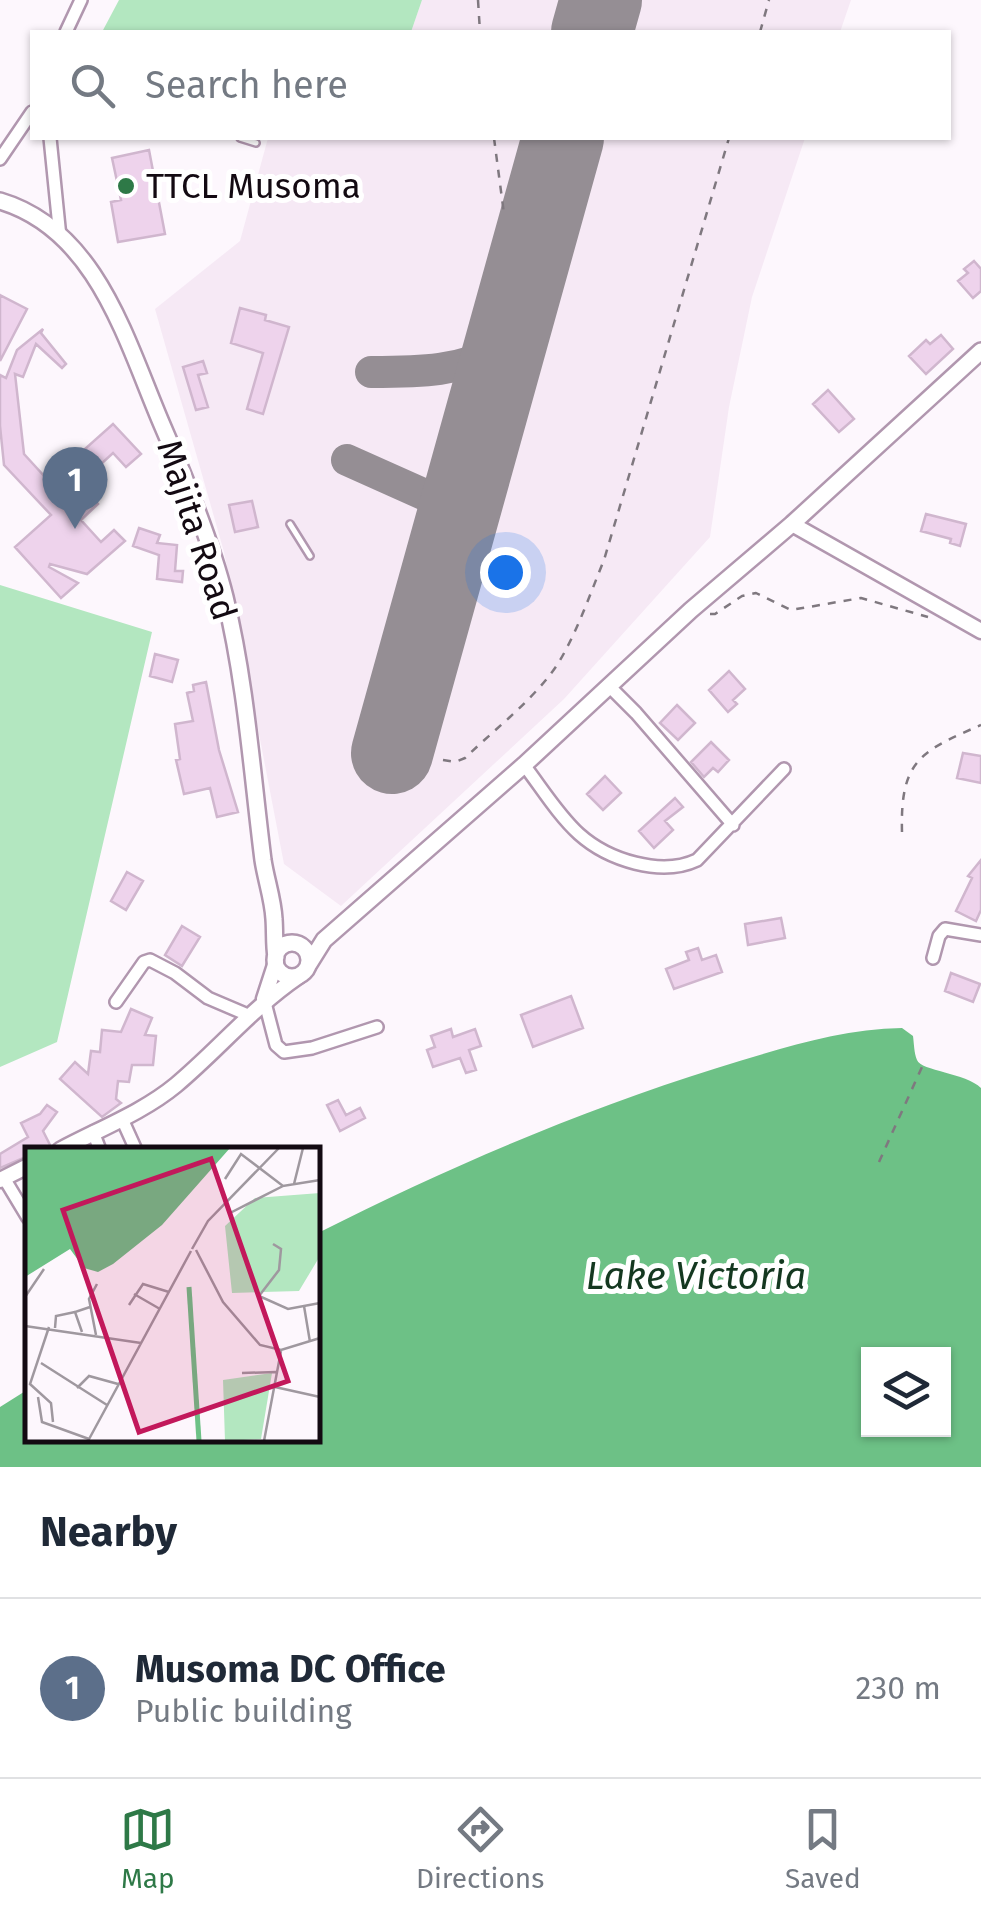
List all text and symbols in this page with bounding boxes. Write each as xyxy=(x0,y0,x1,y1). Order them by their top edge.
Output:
search box xyxy=(30,30,951,140)
icon: search xyxy=(65,58,120,113)
text: Search here xyxy=(145,62,348,108)
place label: TTCL Musoma xyxy=(146,165,361,207)
marker: TTCL Musoma xyxy=(115,175,137,197)
street label: Majita Road xyxy=(148,435,246,625)
pin: 1 xyxy=(42,446,108,529)
your location xyxy=(480,547,531,598)
inset map xyxy=(25,1147,320,1442)
water label: Lake Victoria xyxy=(586,1253,806,1299)
map controls xyxy=(861,1347,951,1437)
button: layers xyxy=(861,1347,951,1437)
text: Nearby xyxy=(40,1507,177,1557)
text: Musoma DC Office xyxy=(135,1646,446,1692)
text: 1 xyxy=(65,1669,80,1707)
text: 230 m xyxy=(856,1669,941,1707)
text: Public building xyxy=(135,1692,352,1730)
tab: Map xyxy=(120,1802,175,1895)
tab: Directions xyxy=(416,1802,544,1895)
tab: Saved xyxy=(785,1802,861,1895)

